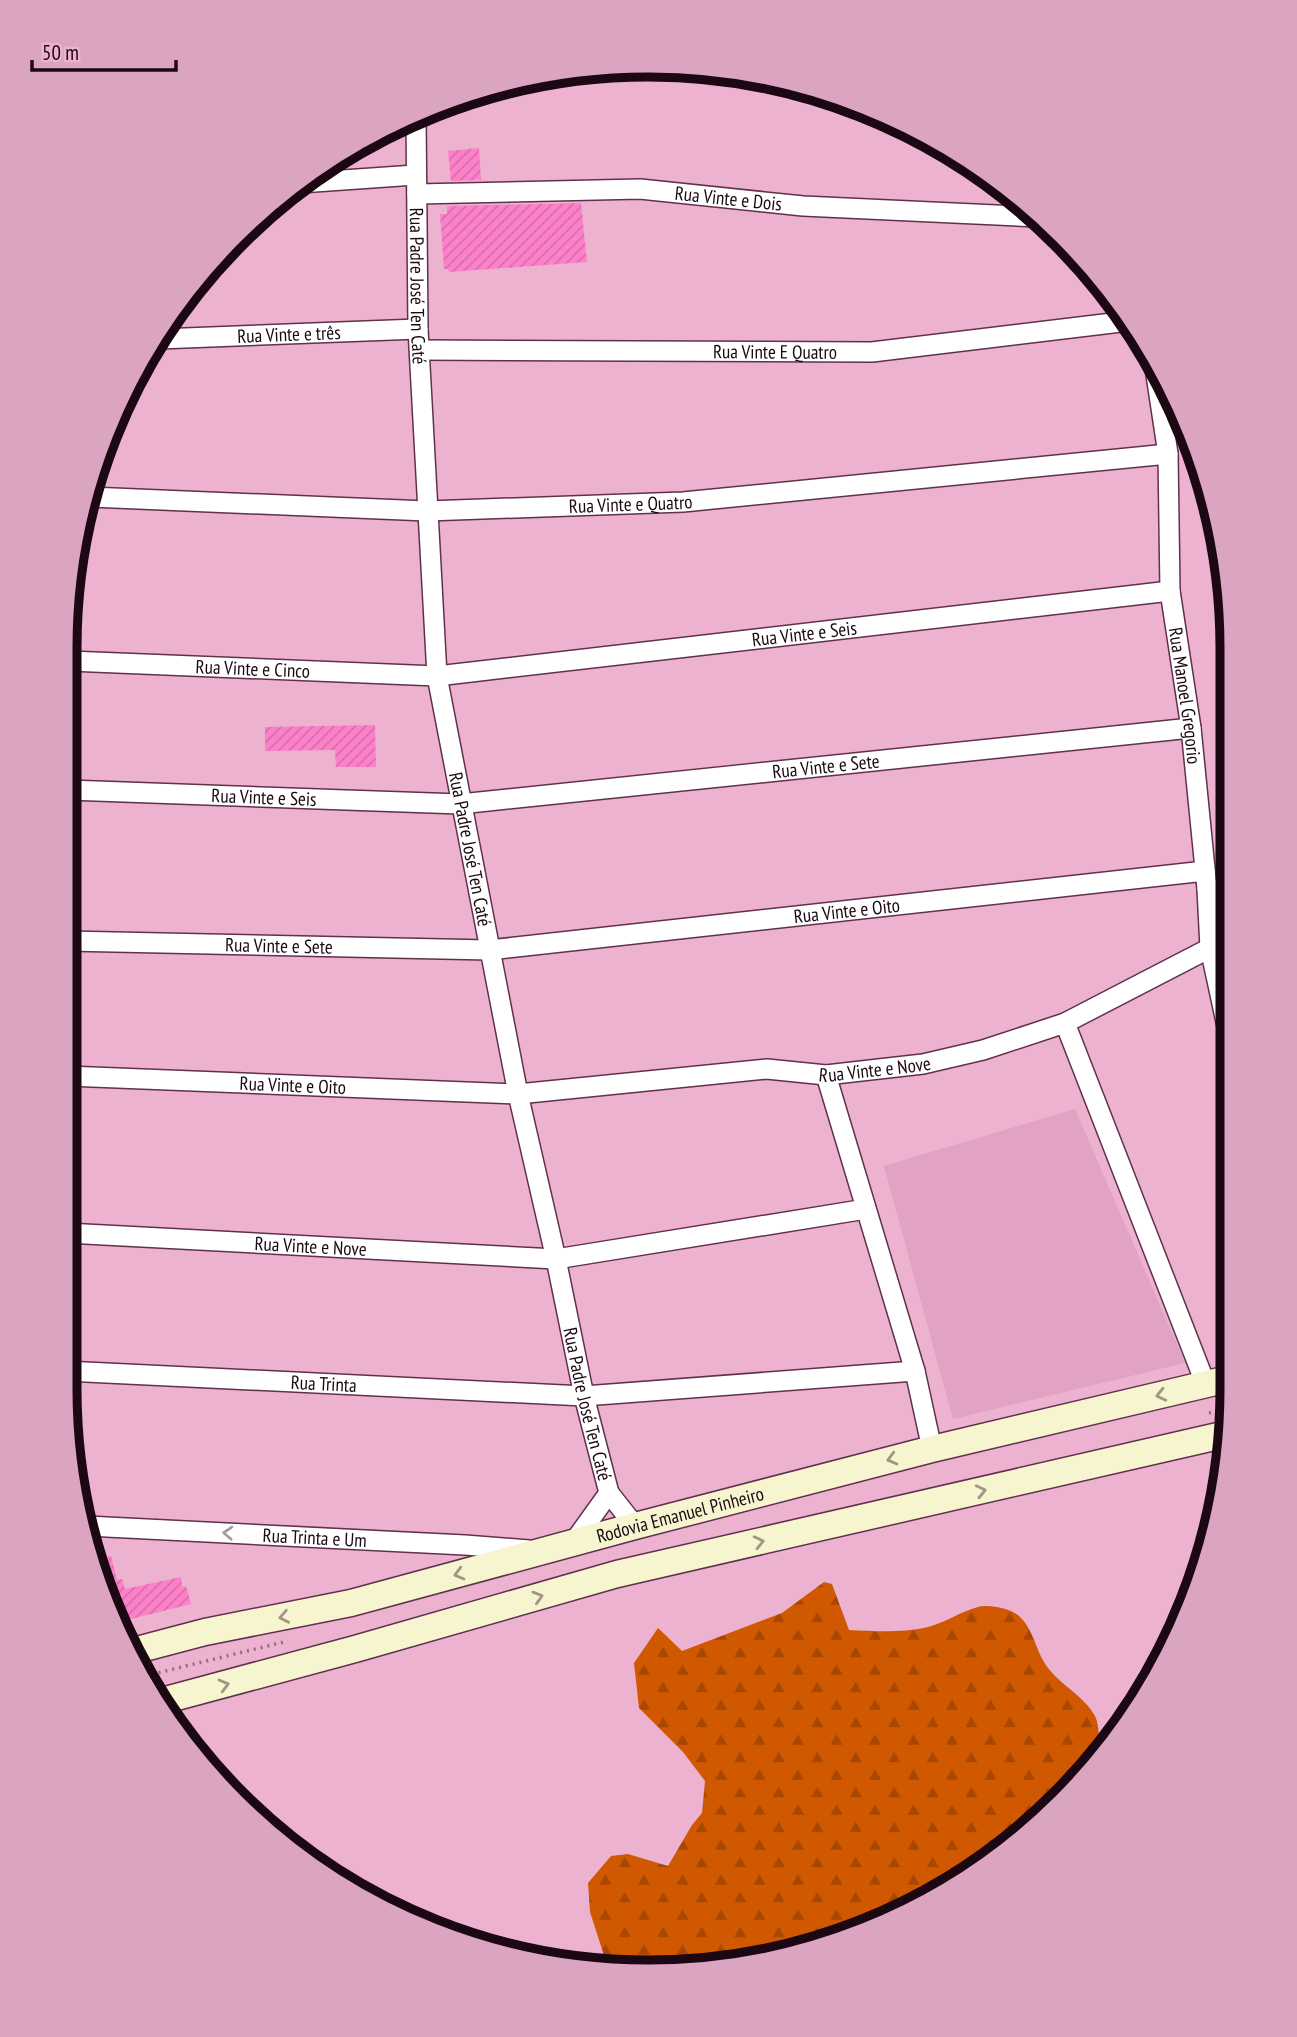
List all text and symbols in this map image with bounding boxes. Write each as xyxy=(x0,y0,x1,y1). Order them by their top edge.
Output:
scale bar xyxy=(32,28,175,72)
text: 50 m xyxy=(42,39,79,66)
street label: Rua Vinte e Dois xyxy=(674,181,783,216)
street label: Rua Padre José Ten Caté xyxy=(405,208,432,365)
street label: Rua Vinte e três xyxy=(237,320,341,348)
street label: Rua Vinte E Quatro xyxy=(713,339,837,364)
street label: Rua Vinte e Quatro xyxy=(568,489,694,518)
street label: Rua Vinte e Seis xyxy=(751,615,858,651)
street label: Rua Manoel Gregorio xyxy=(1164,626,1207,765)
street label: Rua Vinte e Cinco xyxy=(195,654,311,683)
street label: Rua Vinte e Sete xyxy=(771,748,881,783)
street label: Rua Padre José Ten Caté xyxy=(444,770,497,928)
street label: Rua Vinte e Seis xyxy=(211,783,317,811)
street label: Rua Vinte e Oito xyxy=(792,893,901,928)
street label: Rua Vinte e Sete xyxy=(225,932,333,959)
street label: Rua Vinte e Nove xyxy=(818,1051,933,1087)
street label: Rua Vinte e Oito xyxy=(239,1071,347,1099)
street label: Rua Vinte e Nove xyxy=(254,1231,367,1261)
street label: Rua Padre José Ten Caté xyxy=(558,1325,617,1483)
street label: Rua Trinta xyxy=(290,1370,357,1397)
one-way arrow xyxy=(1155,1387,1167,1401)
one-way arrow xyxy=(886,1451,898,1465)
street label: Rodovia Emanuel Pinheiro xyxy=(594,1481,766,1548)
one-way arrow xyxy=(975,1485,987,1499)
street label: Rua Trinta e Um xyxy=(262,1523,367,1552)
one-way arrow xyxy=(222,1526,233,1541)
one-way arrow xyxy=(753,1536,765,1550)
one-way arrow xyxy=(453,1565,465,1580)
one-way arrow xyxy=(532,1591,544,1605)
one-way arrow xyxy=(278,1608,290,1623)
one-way arrow xyxy=(218,1679,230,1693)

